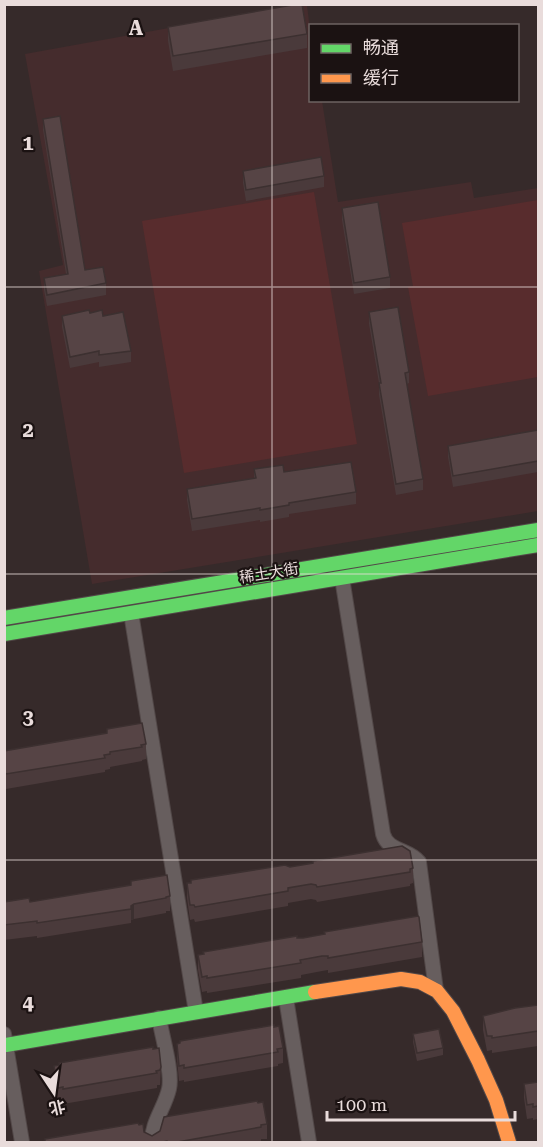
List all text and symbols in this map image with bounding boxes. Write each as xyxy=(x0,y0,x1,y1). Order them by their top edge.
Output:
text: A xyxy=(129,16,144,40)
legend xyxy=(309,24,519,102)
text: 畅通 xyxy=(363,37,399,58)
text: 缓行 xyxy=(363,67,399,88)
text: 1 xyxy=(22,131,34,155)
text: 2 xyxy=(22,418,34,442)
street label: 稀土大街 xyxy=(238,559,300,587)
text: 3 xyxy=(22,705,34,729)
text: 4 xyxy=(22,991,34,1015)
north arrow xyxy=(24,1063,84,1123)
scale bar xyxy=(327,1084,514,1122)
text: 100 m xyxy=(336,1094,387,1115)
text: 北 xyxy=(47,1096,67,1118)

